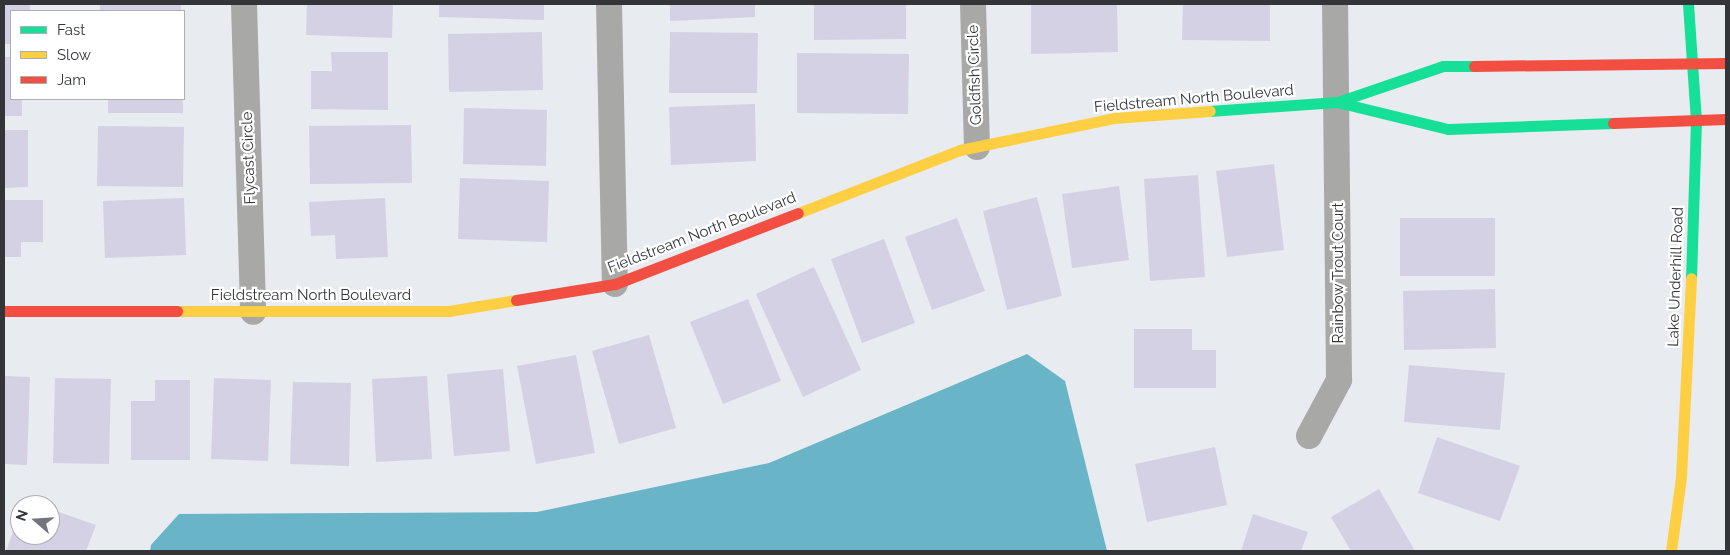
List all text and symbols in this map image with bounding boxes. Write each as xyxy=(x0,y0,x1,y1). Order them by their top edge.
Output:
legend xyxy=(10,10,185,100)
text: Fast xyxy=(57,21,85,39)
street label: Goldfish Circle xyxy=(964,25,986,125)
text: Slow xyxy=(57,46,91,64)
text: Jam xyxy=(57,71,86,89)
street label: Fieldstream North Boulevard xyxy=(1093,81,1295,117)
street label: Flycast Circle xyxy=(238,111,260,205)
street label: Fieldstream North Boulevard xyxy=(605,189,799,277)
street label: Rainbow Trout Court xyxy=(1330,202,1348,344)
street label: Lake Underhill Road xyxy=(1665,206,1687,348)
street label: Fieldstream North Boulevard xyxy=(211,287,411,305)
north arrow xyxy=(10,495,60,545)
text: N xyxy=(12,508,31,523)

